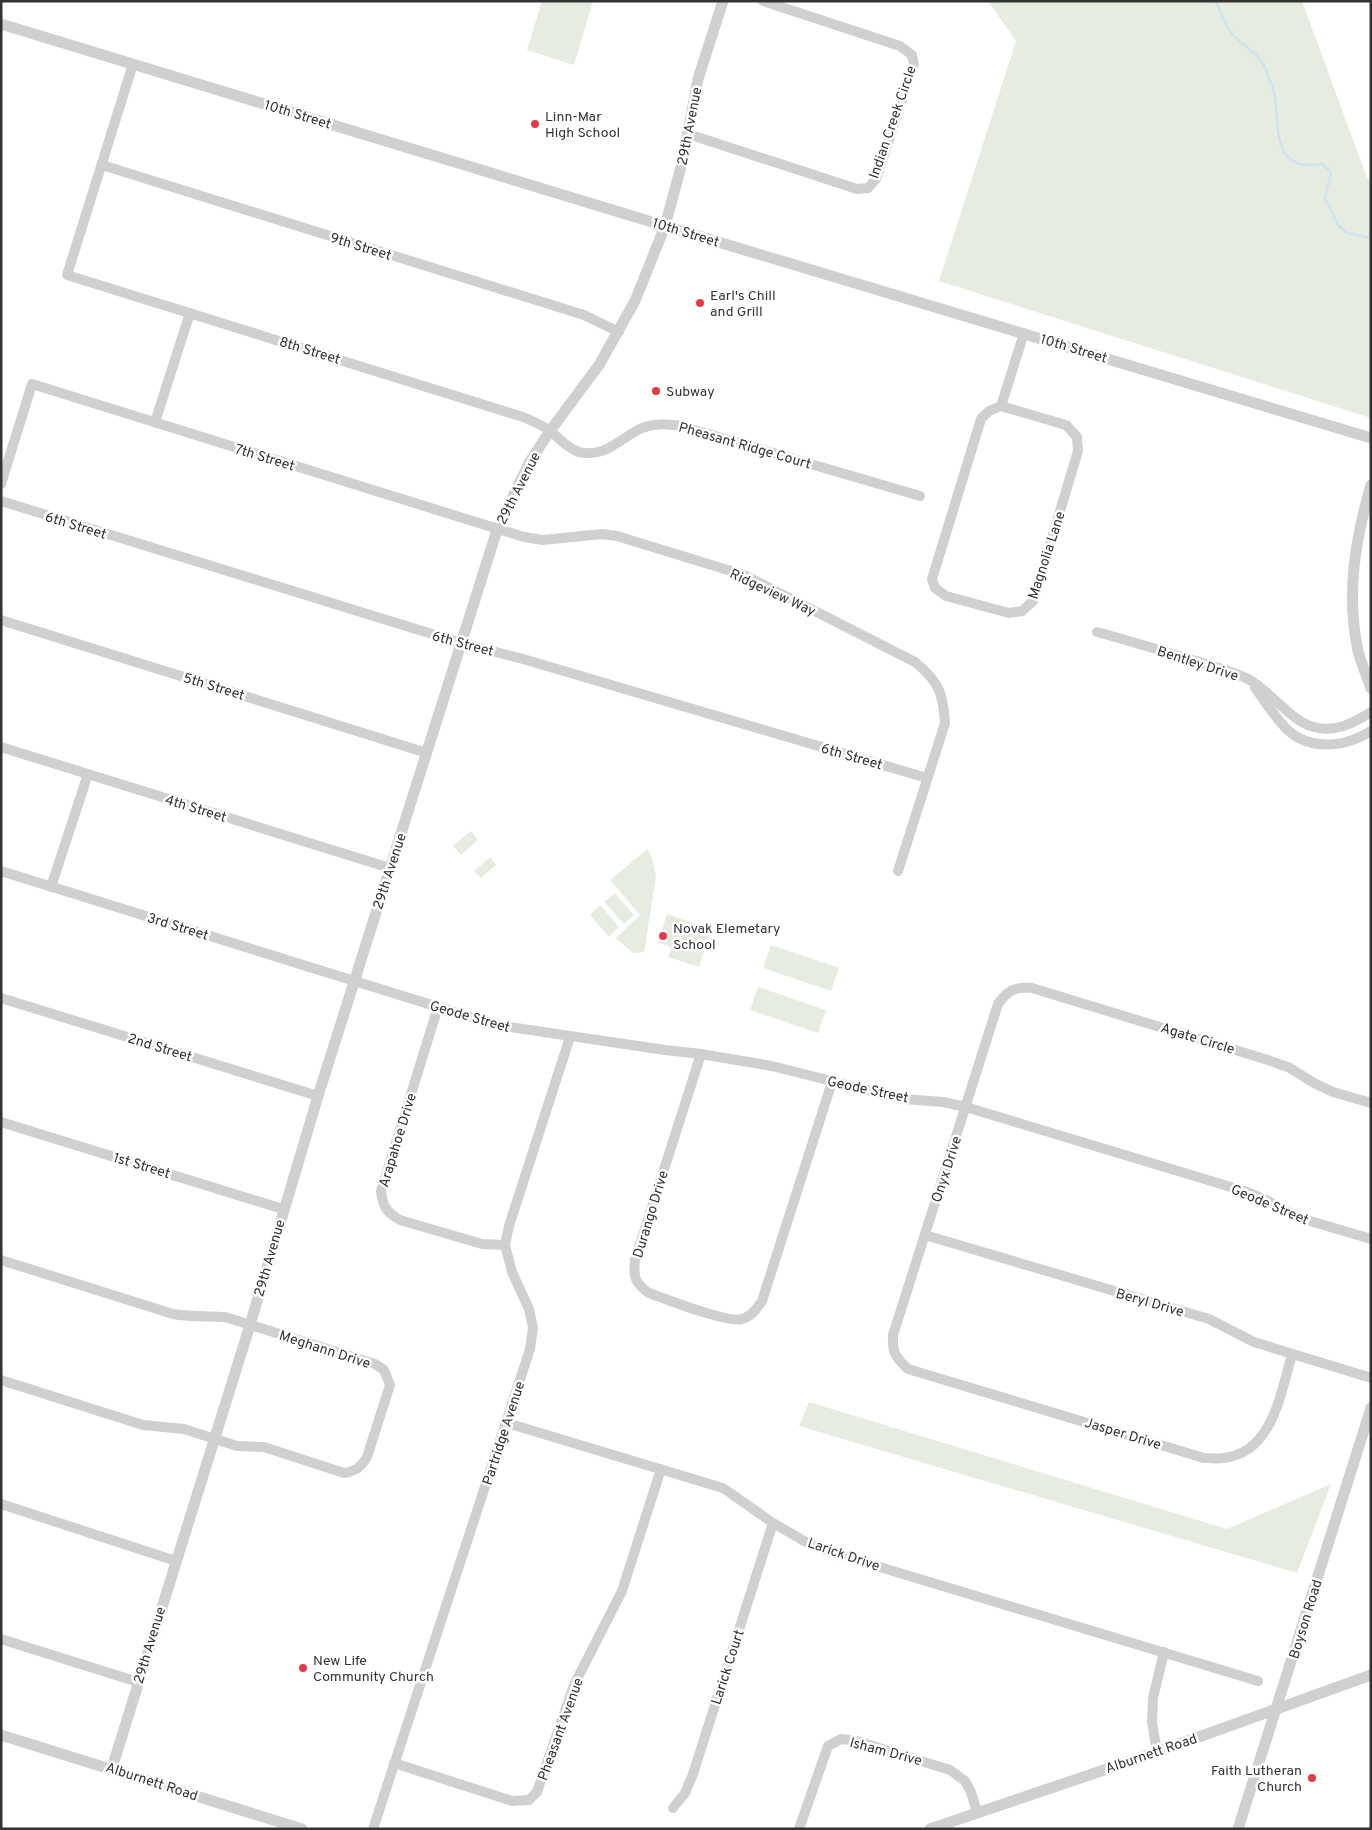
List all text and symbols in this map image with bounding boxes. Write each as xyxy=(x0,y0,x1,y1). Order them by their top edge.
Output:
street label: Indian Creek Circle xyxy=(866,64,921,181)
street label: 29th Avenue xyxy=(675,86,706,167)
street label: 10th Street xyxy=(262,97,333,134)
place label: Linn-Mar High School xyxy=(545,109,620,142)
marker: Linn-Mar High School xyxy=(529,118,541,130)
street label: 10th Street xyxy=(650,215,721,252)
street label: 9th Street xyxy=(328,230,393,265)
place label: Earl's Chill and Grill xyxy=(710,288,776,321)
marker: Earl's Chill and Grill xyxy=(694,297,706,309)
street label: 10th Street xyxy=(1038,331,1109,368)
street label: 8th Street xyxy=(277,334,342,369)
place label: Subway xyxy=(666,384,715,401)
marker: Subway xyxy=(650,385,662,397)
street label: Pheasant Ridge Court xyxy=(676,419,813,474)
street label: 7th Street xyxy=(233,441,297,476)
street label: 29th Avenue xyxy=(494,449,545,528)
street label: 6th Street xyxy=(43,509,108,544)
street label: Magnolia Lane xyxy=(1025,509,1070,601)
street label: Ridgeview Way xyxy=(727,566,818,621)
street label: 6th Street xyxy=(430,628,495,661)
street label: Bentley Drive xyxy=(1155,643,1240,686)
street label: 5th Street xyxy=(181,670,246,705)
street label: 6th Street xyxy=(819,741,884,774)
street label: 4th Street xyxy=(163,792,228,827)
street label: 29th Avenue xyxy=(370,831,411,912)
street label: 3rd Street xyxy=(145,910,210,945)
place label: Novak Elemetary School xyxy=(673,921,781,954)
marker: Novak Elemetary School xyxy=(657,930,669,942)
street label: Geode Street xyxy=(428,998,512,1037)
street label: Agate Circle xyxy=(1159,1020,1237,1059)
street label: 2nd Street xyxy=(125,1031,194,1066)
street label: Geode Street xyxy=(825,1074,910,1107)
street label: Arapahoe Drive xyxy=(376,1091,421,1190)
street label: Onyx Drive xyxy=(929,1134,966,1205)
street label: 1st Street xyxy=(111,1150,172,1183)
street label: Durango Drive xyxy=(630,1169,673,1260)
street label: Geode Street xyxy=(1228,1181,1311,1229)
street label: 29th Avenue xyxy=(251,1218,290,1299)
street label: Beryl Drive xyxy=(1114,1286,1186,1321)
street label: Meghann Drive xyxy=(277,1328,372,1373)
street label: Partridge Avenue xyxy=(480,1379,529,1488)
street label: Jasper Drive xyxy=(1082,1415,1163,1454)
street label: Larick Drive xyxy=(805,1535,882,1576)
street label: Boyson Road xyxy=(1286,1578,1327,1661)
street label: 29th Avenue xyxy=(131,1605,170,1686)
street label: Larick Court xyxy=(708,1628,749,1707)
place label: New Life Community Church xyxy=(313,1653,434,1686)
marker: New Life Community Church xyxy=(297,1662,309,1674)
street label: Pheasant Avenue xyxy=(535,1676,588,1783)
street label: Alburnett Road xyxy=(1103,1731,1200,1778)
street label: Isham Drive xyxy=(848,1735,924,1770)
street label: Alburnett Road xyxy=(103,1760,200,1805)
place label: Faith Lutheran Church xyxy=(1211,1763,1302,1796)
marker: Faith Lutheran Church xyxy=(1306,1772,1318,1784)

